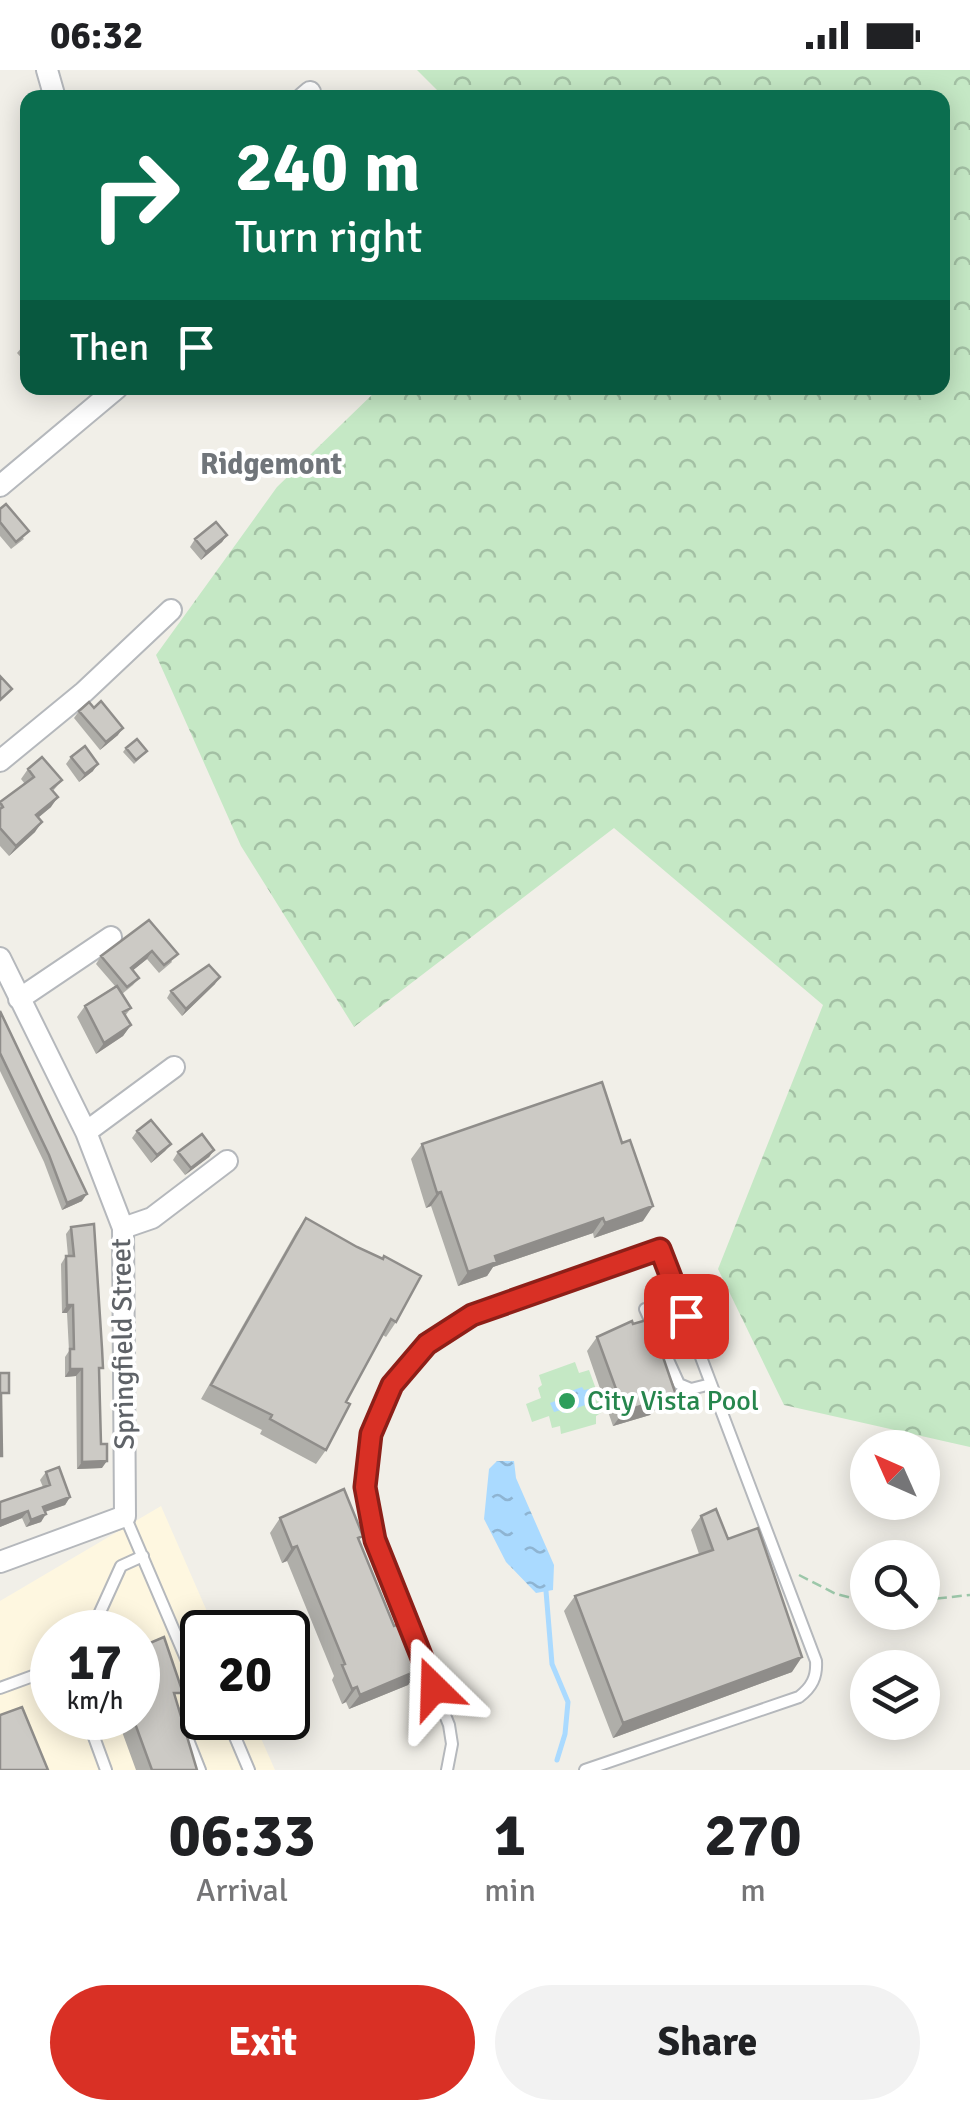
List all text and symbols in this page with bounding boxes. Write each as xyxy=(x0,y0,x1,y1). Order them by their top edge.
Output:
text: 06:32 xyxy=(50,12,143,59)
text: 240 m xyxy=(235,124,420,210)
icon: right xyxy=(70,130,200,260)
text: Turn right xyxy=(235,210,423,265)
icon: arrive xyxy=(169,320,224,375)
text: Then xyxy=(70,324,149,371)
district label: Ridgemont xyxy=(200,446,342,483)
street label: Springfield Street xyxy=(104,1238,142,1450)
pin xyxy=(644,1274,729,1359)
icon: arrive xyxy=(659,1289,714,1344)
place label: City Vista Pool xyxy=(587,1384,759,1418)
marker: City Vista Pool xyxy=(556,1390,578,1412)
north arrow xyxy=(850,1430,940,1520)
map controls xyxy=(850,1430,940,1740)
button: search xyxy=(850,1540,940,1630)
speed limit sign: 20 xyxy=(180,1610,310,1740)
text: 17 xyxy=(68,1632,122,1694)
position arrow xyxy=(382,1636,486,1740)
button: layers xyxy=(850,1650,940,1740)
text: km/h xyxy=(67,1685,123,1716)
text: 06:33 xyxy=(168,1799,316,1873)
text: 1 xyxy=(494,1799,526,1873)
text: 270 xyxy=(704,1799,802,1873)
text: Arrival xyxy=(196,1871,288,1910)
text: min xyxy=(484,1871,536,1910)
text: m xyxy=(740,1871,766,1910)
button: Exit xyxy=(50,1985,475,2100)
button: Share xyxy=(495,1985,920,2100)

